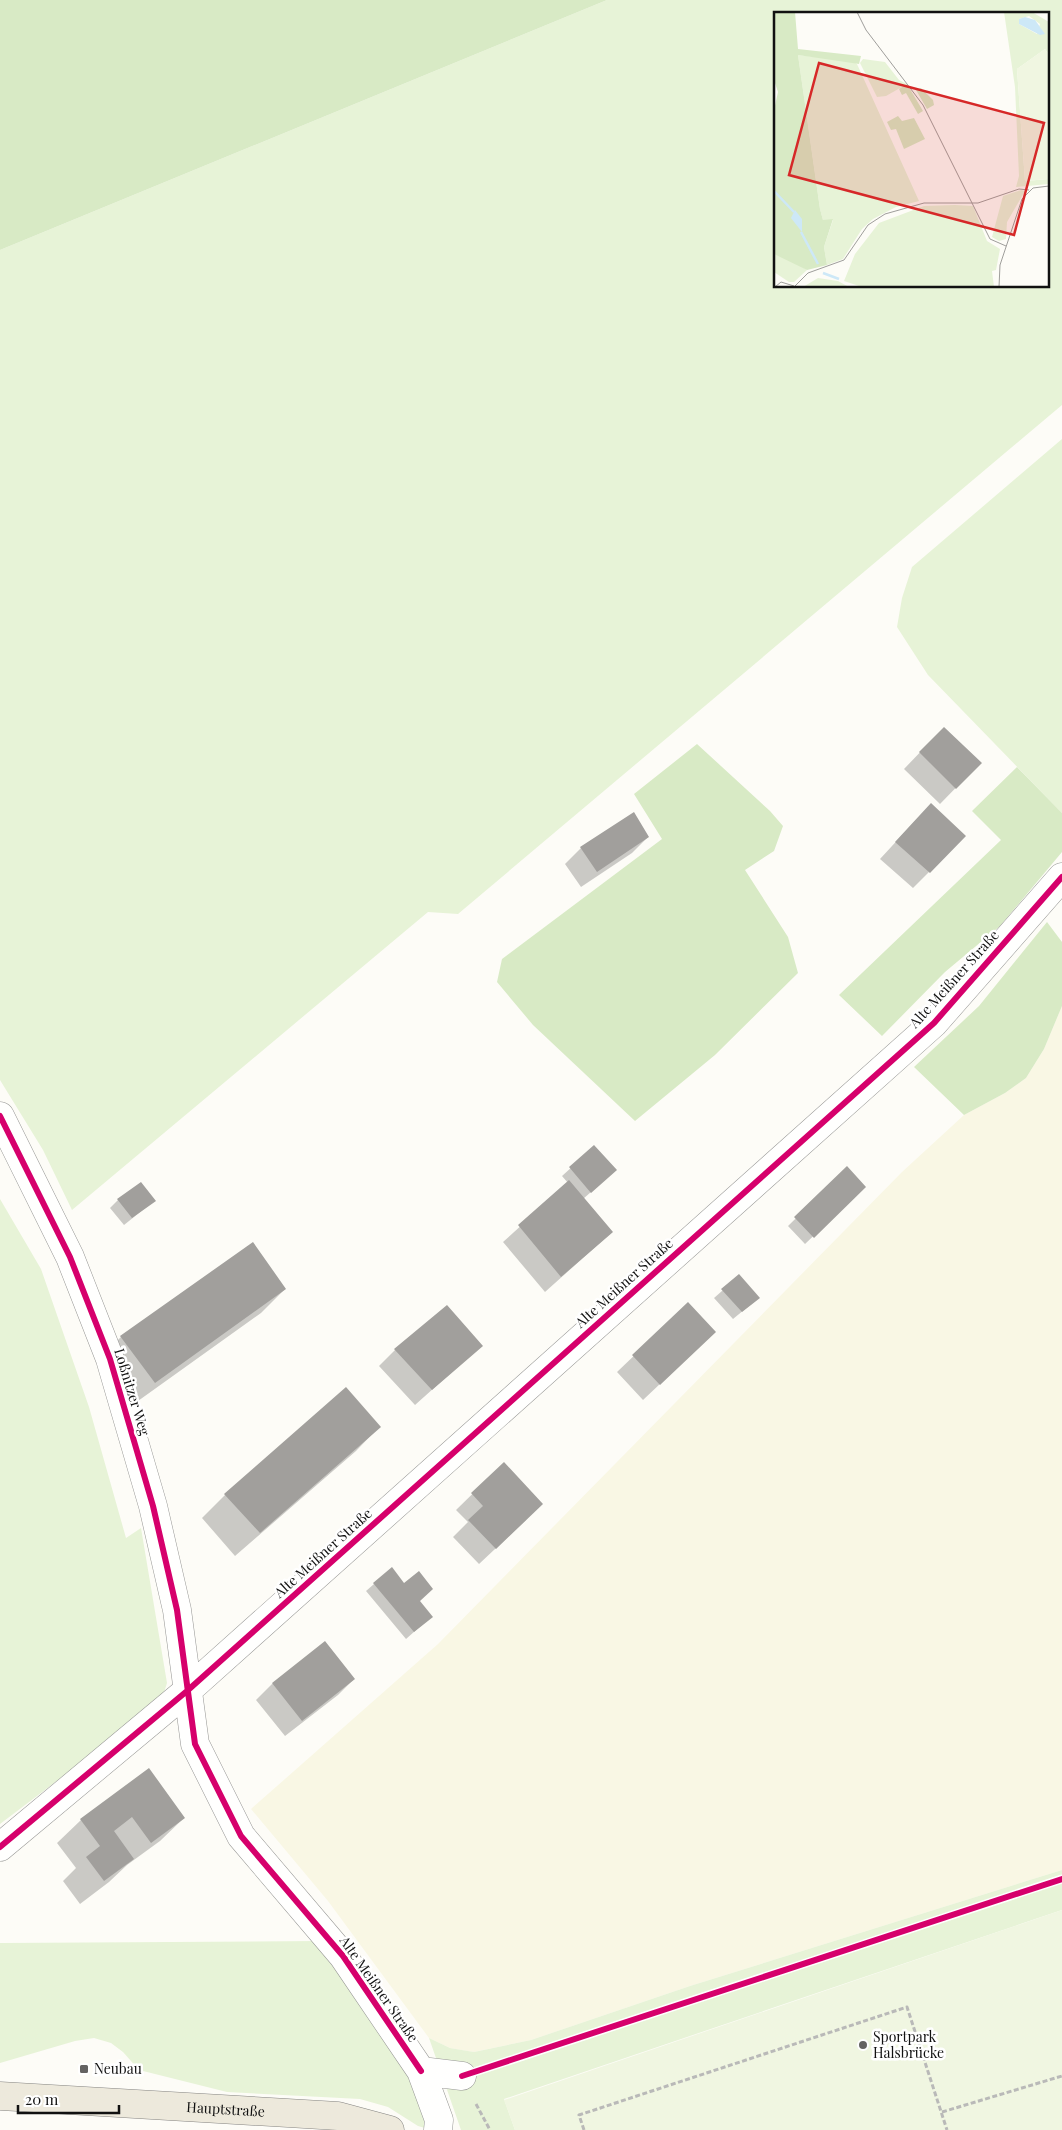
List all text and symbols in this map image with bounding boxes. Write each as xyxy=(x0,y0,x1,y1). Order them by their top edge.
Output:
inset map xyxy=(774,12,1050,288)
street label: Alte Meißner Straße xyxy=(904,926,1003,1032)
street label: Alte Meißner Straße xyxy=(570,1234,677,1332)
street label: Loßnitzer Weg xyxy=(110,1346,155,1438)
street label: Alte Meißner Straße xyxy=(269,1504,376,1602)
street label: Alte Meißner Straße xyxy=(335,1931,423,2046)
place label: Sportpark Halsbrücke xyxy=(873,2027,944,2062)
marker: Sportpark Halsbrücke xyxy=(857,2039,869,2051)
place label: Neubau xyxy=(94,2059,142,2078)
marker: Neubau xyxy=(78,2063,90,2075)
scale bar xyxy=(18,2082,119,2114)
text: 20 m xyxy=(25,2089,59,2109)
street label: Hauptstraße xyxy=(186,2097,265,2121)

